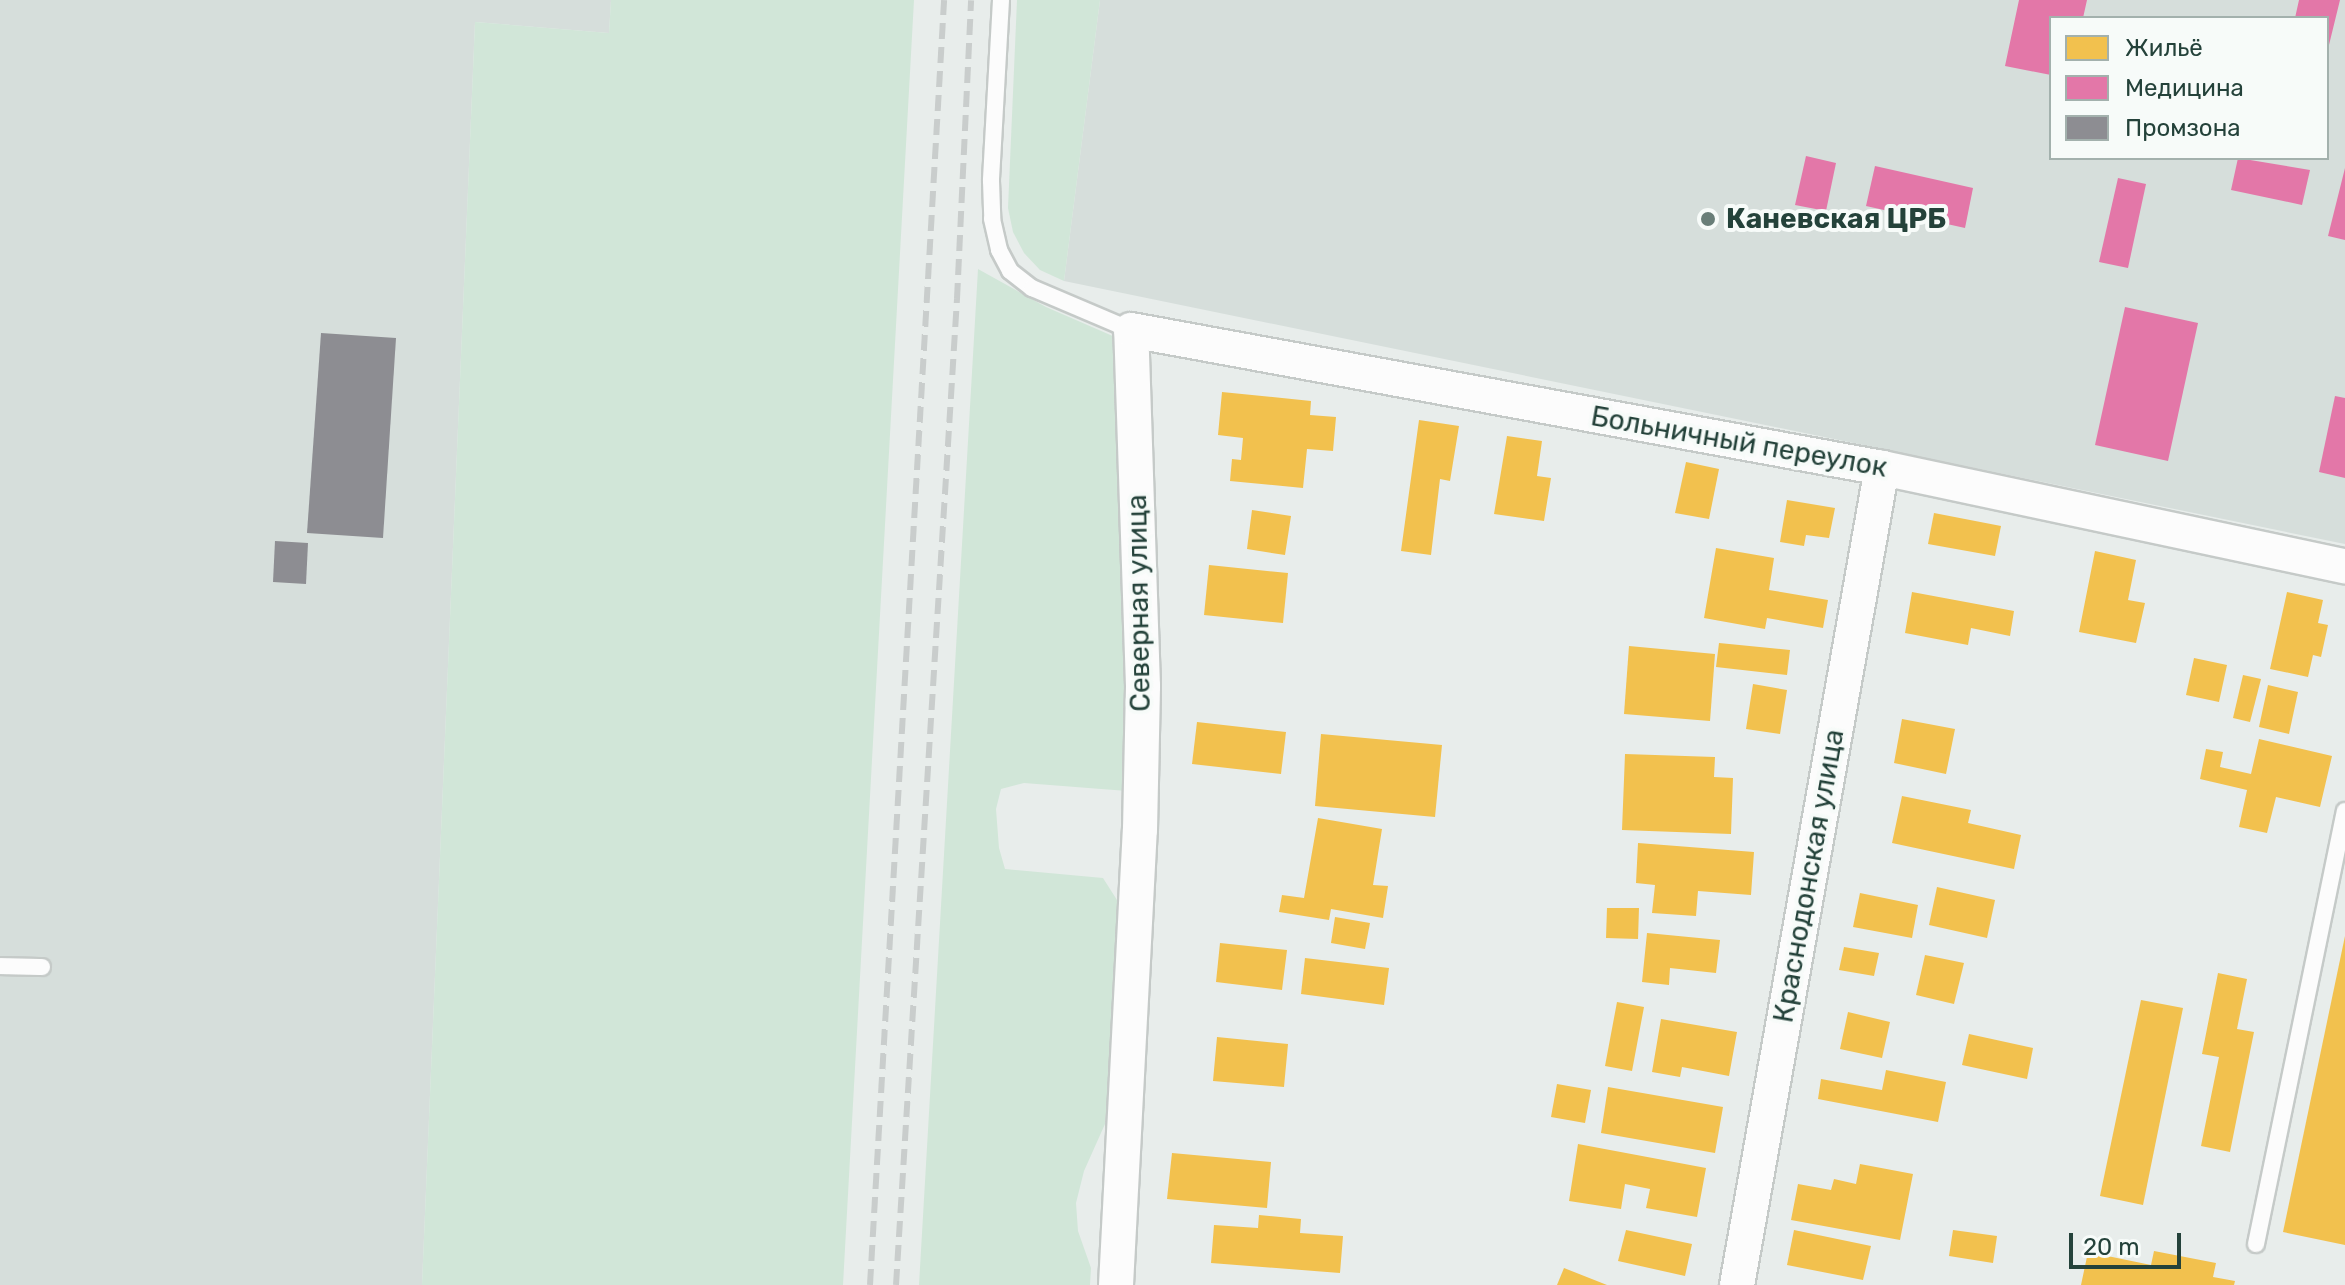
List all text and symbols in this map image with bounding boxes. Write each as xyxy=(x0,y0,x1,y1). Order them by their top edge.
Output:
legend xyxy=(2049,16,2329,160)
text: Жильё xyxy=(2125,34,2203,62)
text: Медицина xyxy=(2125,74,2244,102)
text: Промзона xyxy=(2125,114,2241,142)
place label: Каневская ЦРБ xyxy=(1726,202,1946,236)
marker: Каневская ЦРБ xyxy=(1697,208,1719,230)
street label: Больничный переулок xyxy=(1588,399,1890,485)
street label: Северная улица xyxy=(1120,494,1158,712)
street label: Краснодонская улица xyxy=(1767,727,1851,1025)
scale bar xyxy=(2073,1217,2185,1267)
text: 20 m xyxy=(2083,1233,2140,1261)

